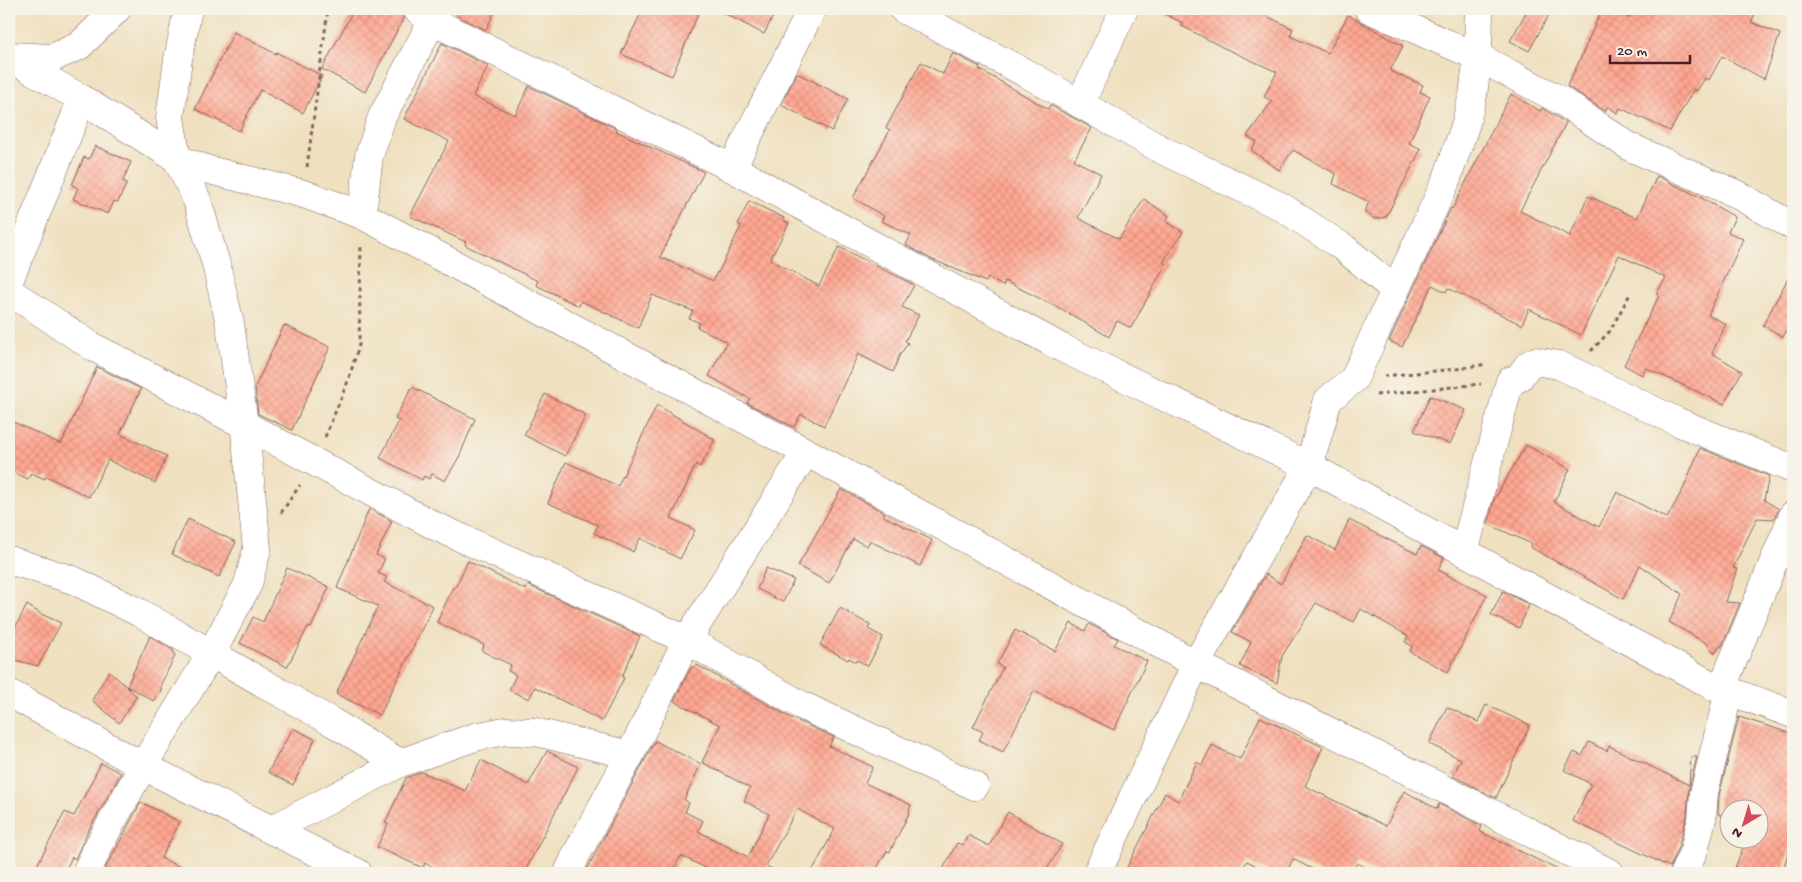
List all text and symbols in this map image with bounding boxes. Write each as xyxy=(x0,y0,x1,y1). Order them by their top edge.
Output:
scale bar xyxy=(1610,32,1690,64)
text: 20 m xyxy=(1617,43,1647,61)
north arrow xyxy=(1720,800,1770,850)
text: N xyxy=(1729,823,1746,842)

